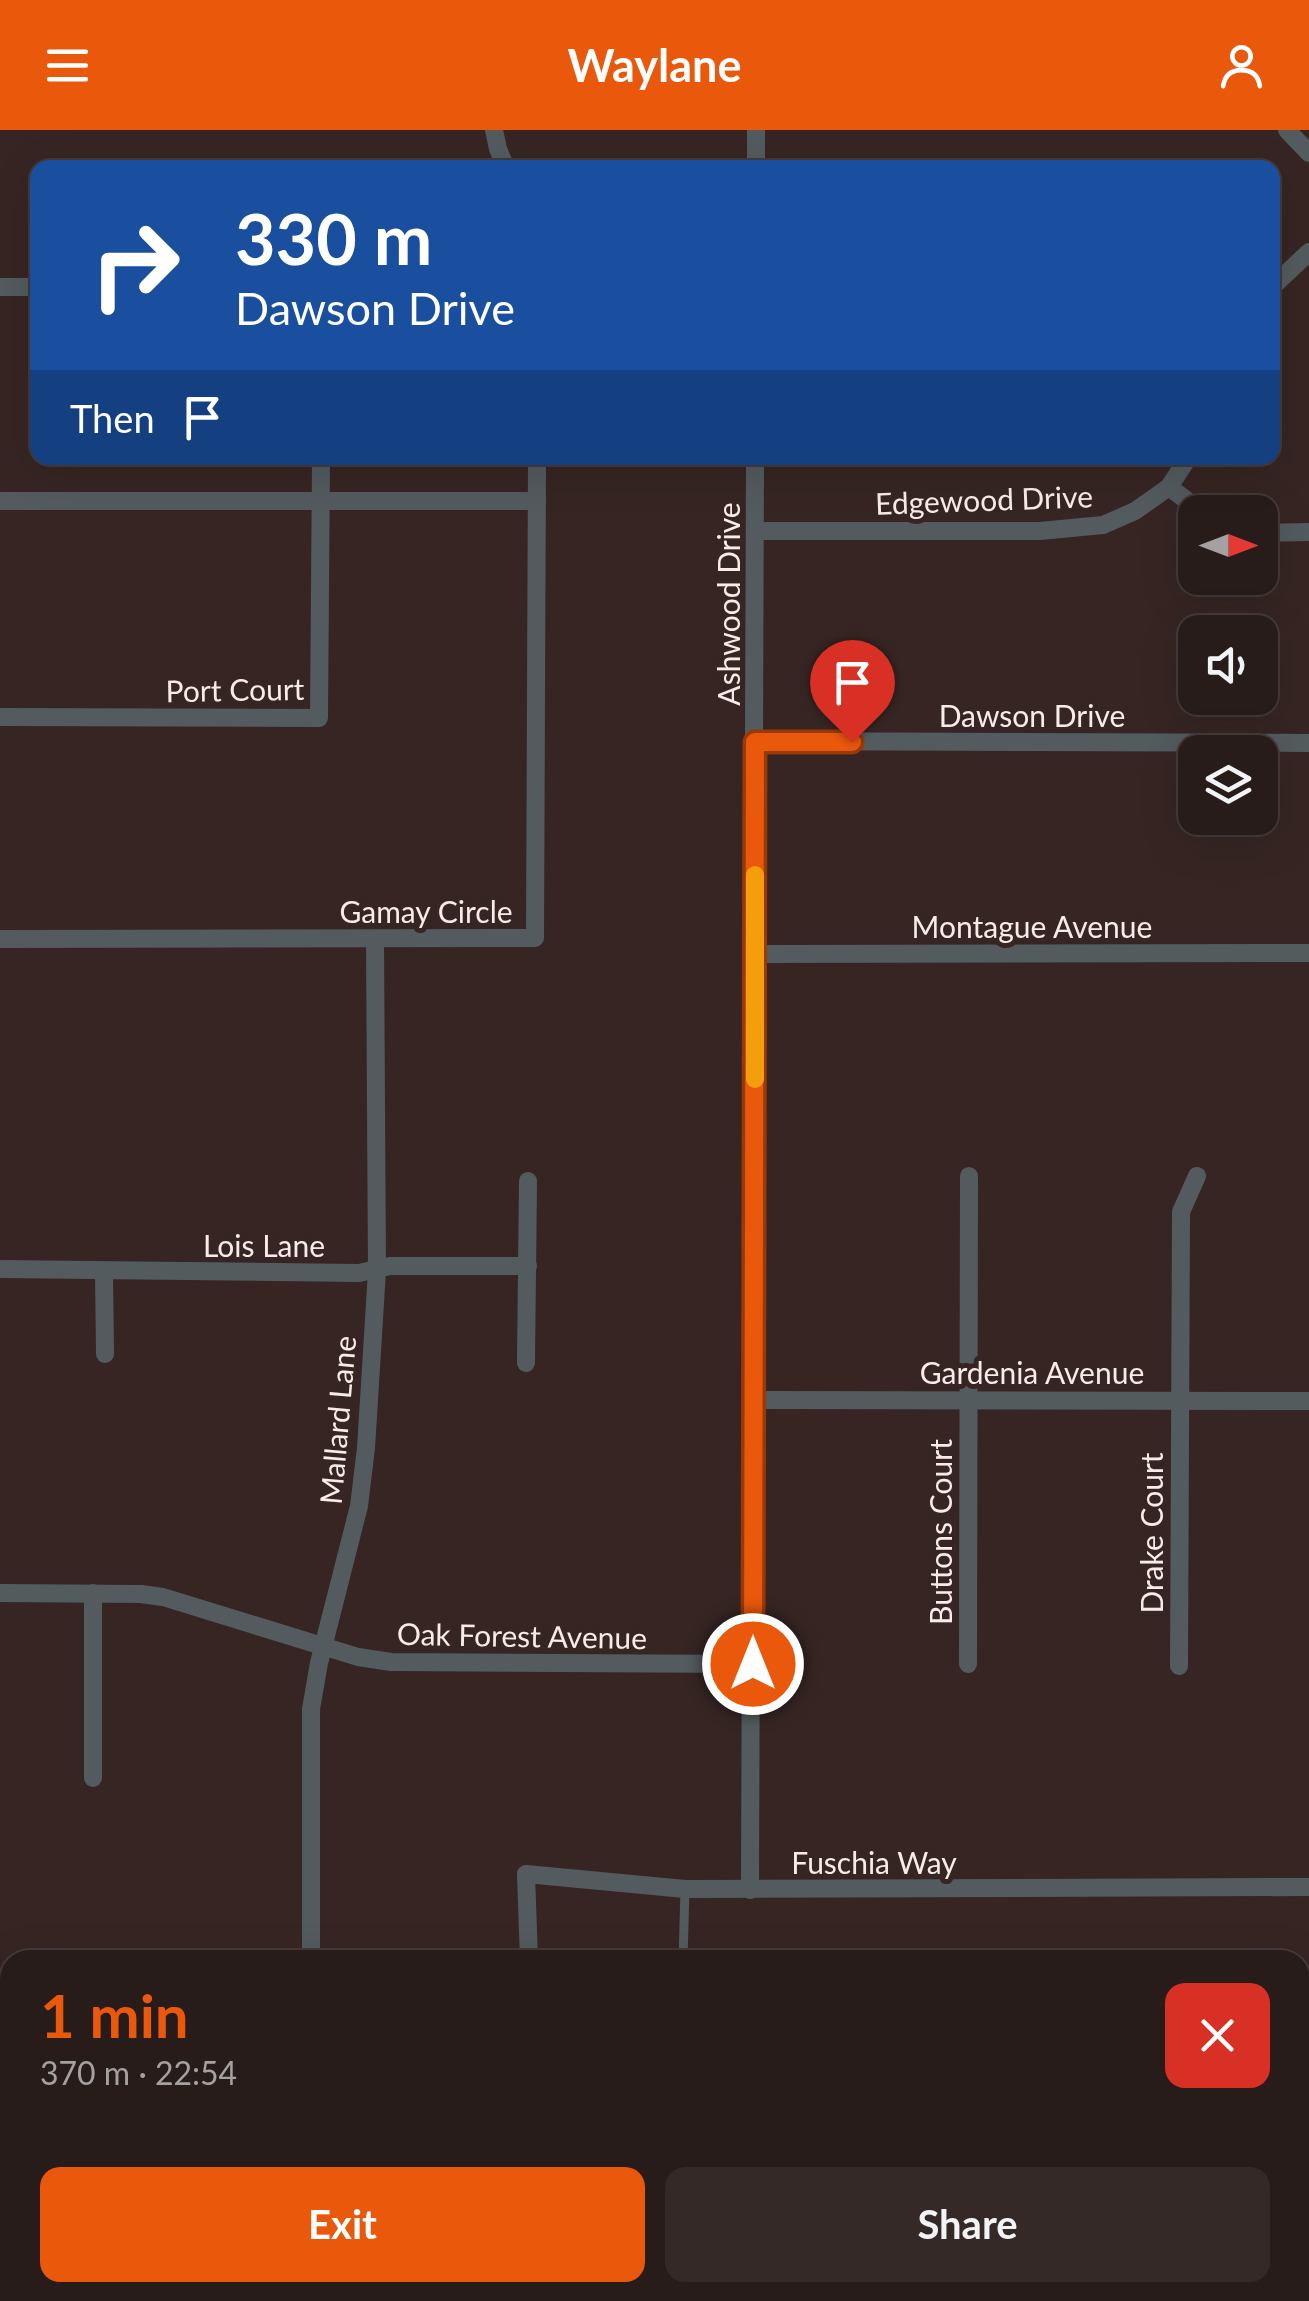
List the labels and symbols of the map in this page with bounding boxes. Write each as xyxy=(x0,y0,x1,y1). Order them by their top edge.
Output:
street label: Edgewood Drive xyxy=(874,477,1094,521)
north arrow xyxy=(1178,495,1278,595)
street label: Ashwood Drive xyxy=(710,502,746,706)
pin xyxy=(810,640,895,743)
street label: Port Court xyxy=(165,670,305,708)
street label: Dawson Drive xyxy=(939,697,1125,733)
street label: Gamay Circle xyxy=(339,893,513,929)
street label: Montague Avenue xyxy=(912,908,1152,944)
street label: Lois Lane xyxy=(203,1227,325,1263)
street label: Mallard Lane xyxy=(312,1334,362,1506)
street label: Gardenia Avenue xyxy=(920,1354,1144,1390)
street label: Buttons Court xyxy=(922,1439,958,1625)
street label: Drake Court xyxy=(1133,1452,1169,1614)
position arrow xyxy=(701,1612,805,1716)
street label: Oak Forest Avenue xyxy=(397,1615,647,1655)
street label: Fuschia Way xyxy=(791,1844,957,1880)

